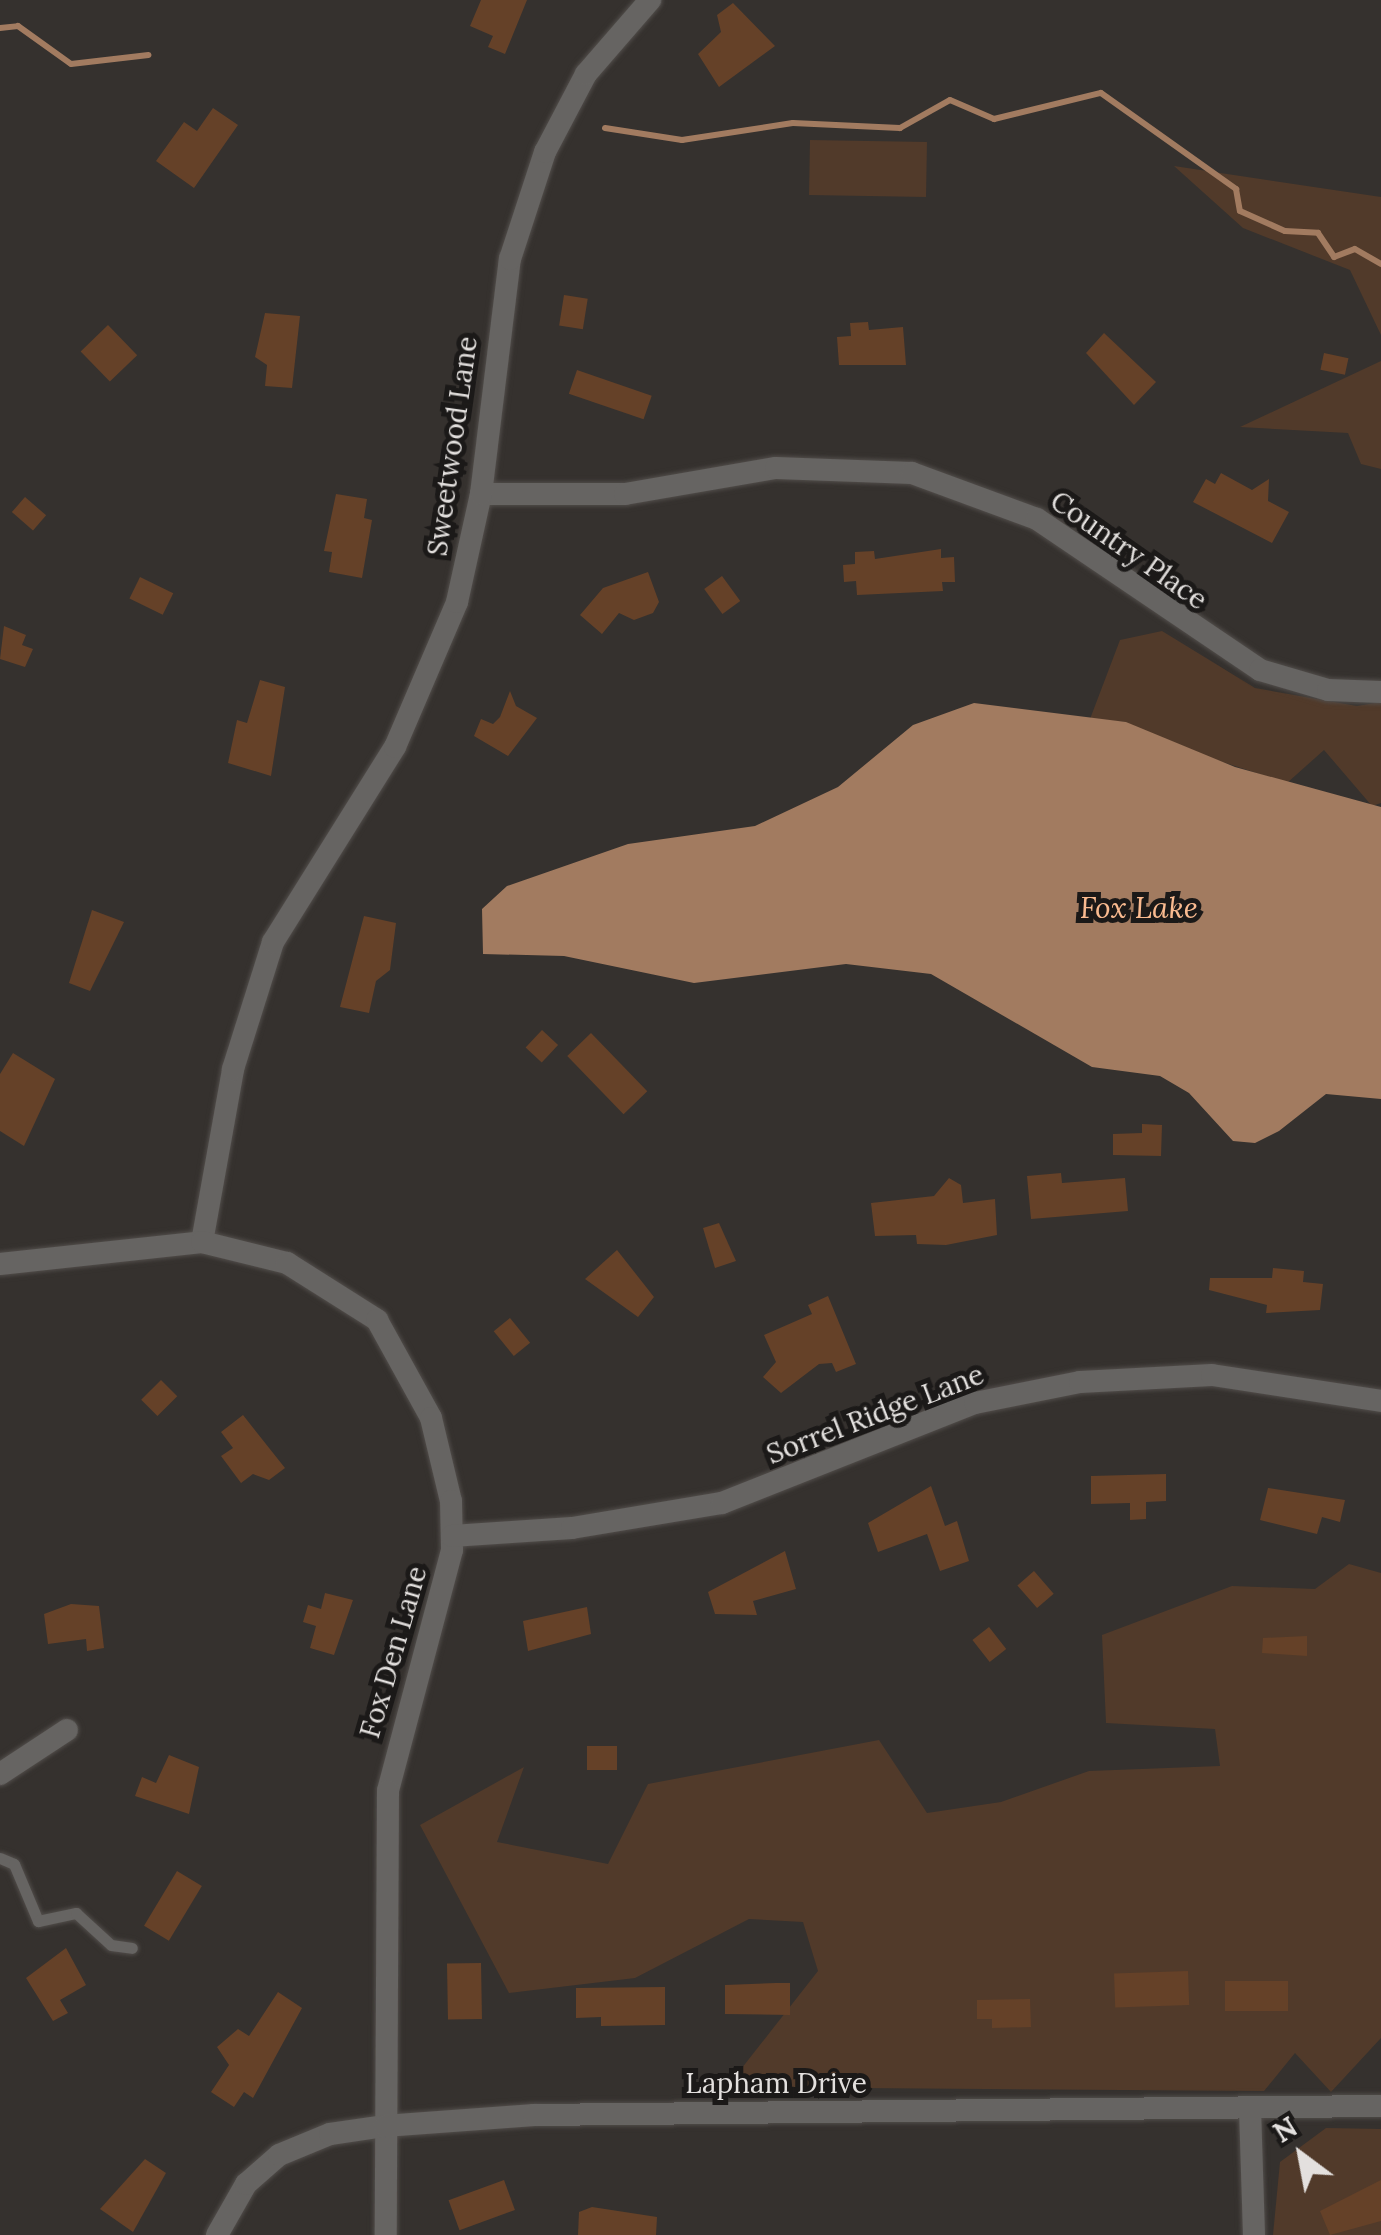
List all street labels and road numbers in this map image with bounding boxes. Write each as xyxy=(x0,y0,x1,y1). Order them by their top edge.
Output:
street label: Sweetwood Lane xyxy=(420,334,484,558)
street label: Country Place xyxy=(1044,484,1214,616)
street label: Sorrel Ridge Lane xyxy=(762,1357,988,1471)
street label: Fox Den Lane xyxy=(352,1562,434,1742)
street label: Lapham Drive xyxy=(685,2066,867,2100)

